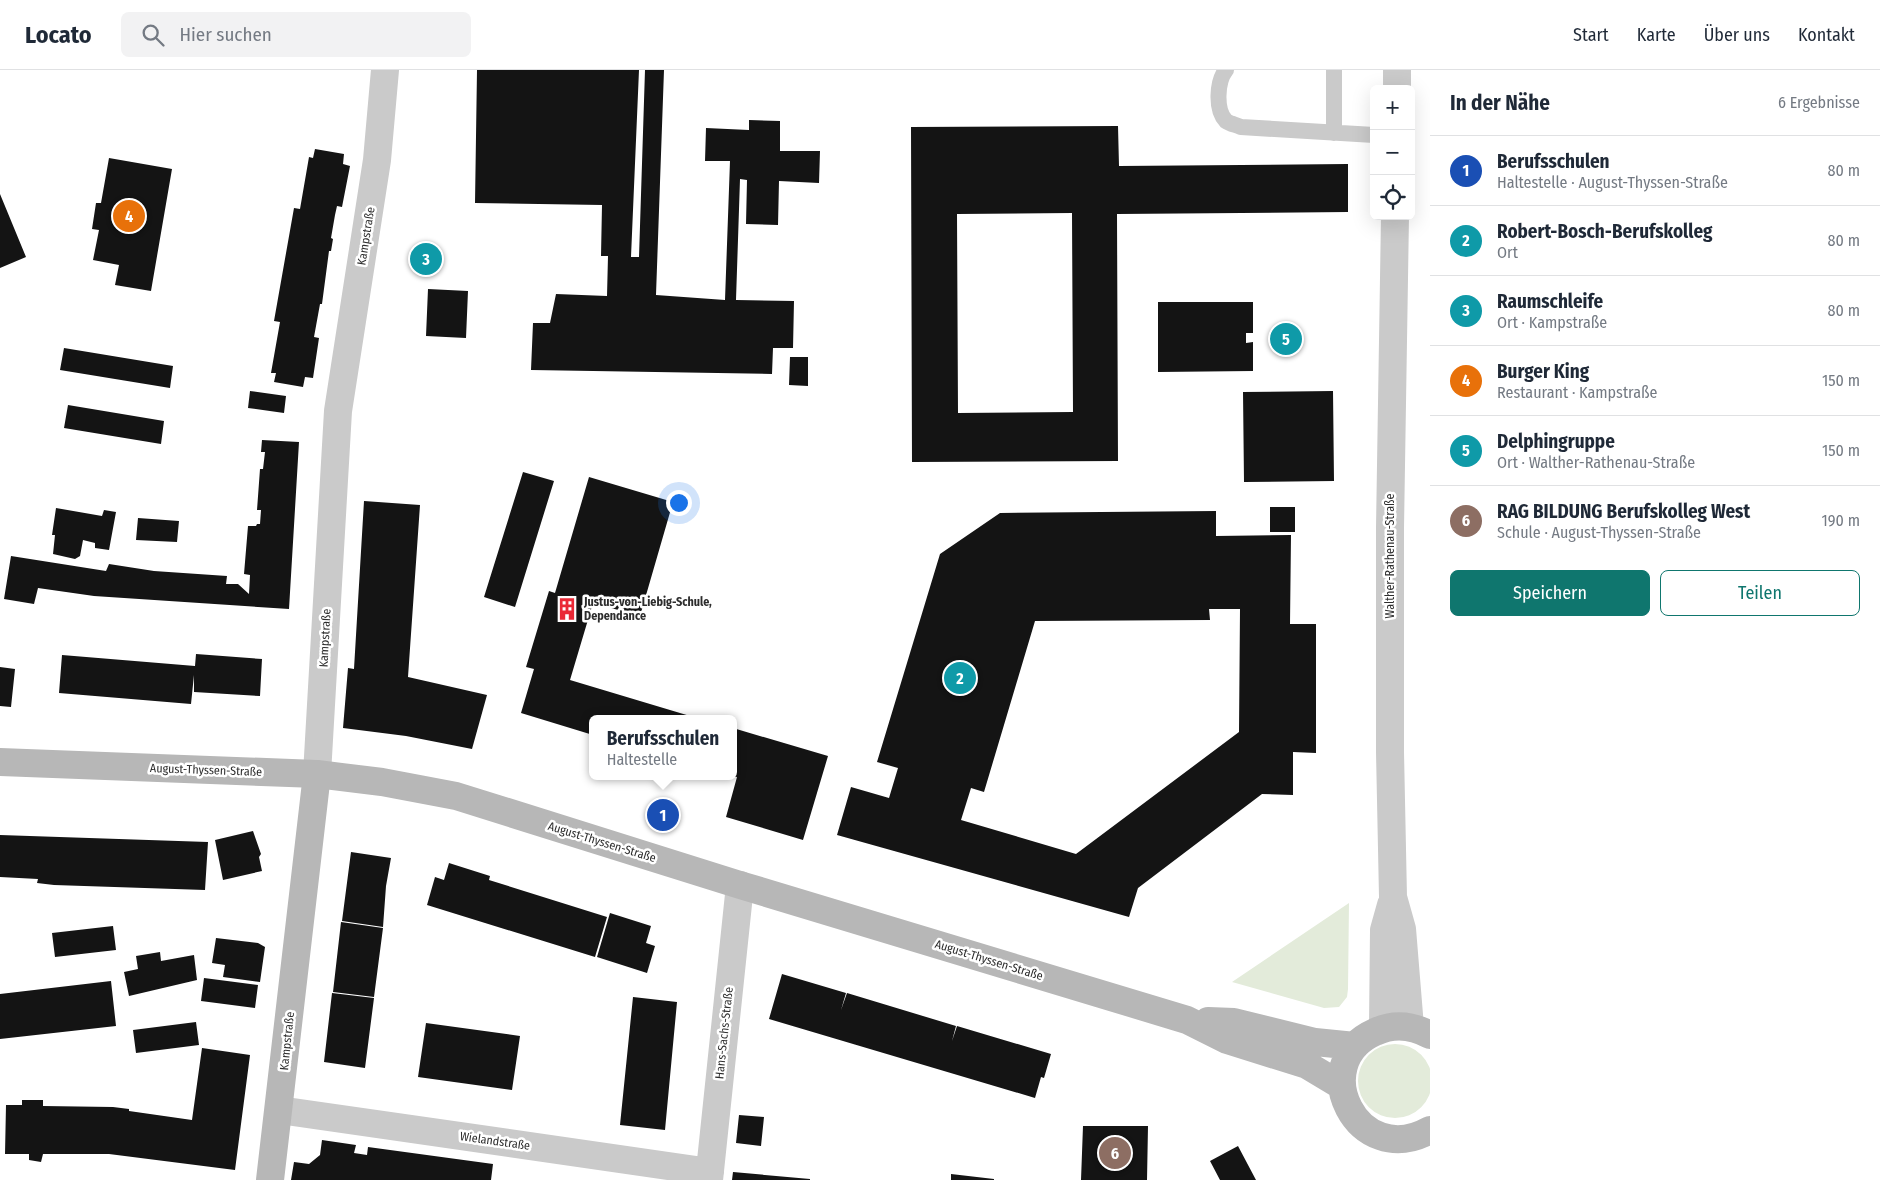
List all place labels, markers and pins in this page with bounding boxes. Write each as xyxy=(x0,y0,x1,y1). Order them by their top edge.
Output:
pin: 4 xyxy=(113,197,145,235)
pin: 3 xyxy=(410,240,442,278)
pin: 5 xyxy=(1270,320,1302,358)
place label: Justus-von-Liebig-Schule, Dependance xyxy=(583,595,712,623)
building icon: Justus-von-Liebig-Schule, Dependance xyxy=(554,596,580,622)
pin: 2 xyxy=(944,659,976,697)
pin: 1 xyxy=(647,796,679,834)
pin: 6 xyxy=(1099,1134,1131,1172)

